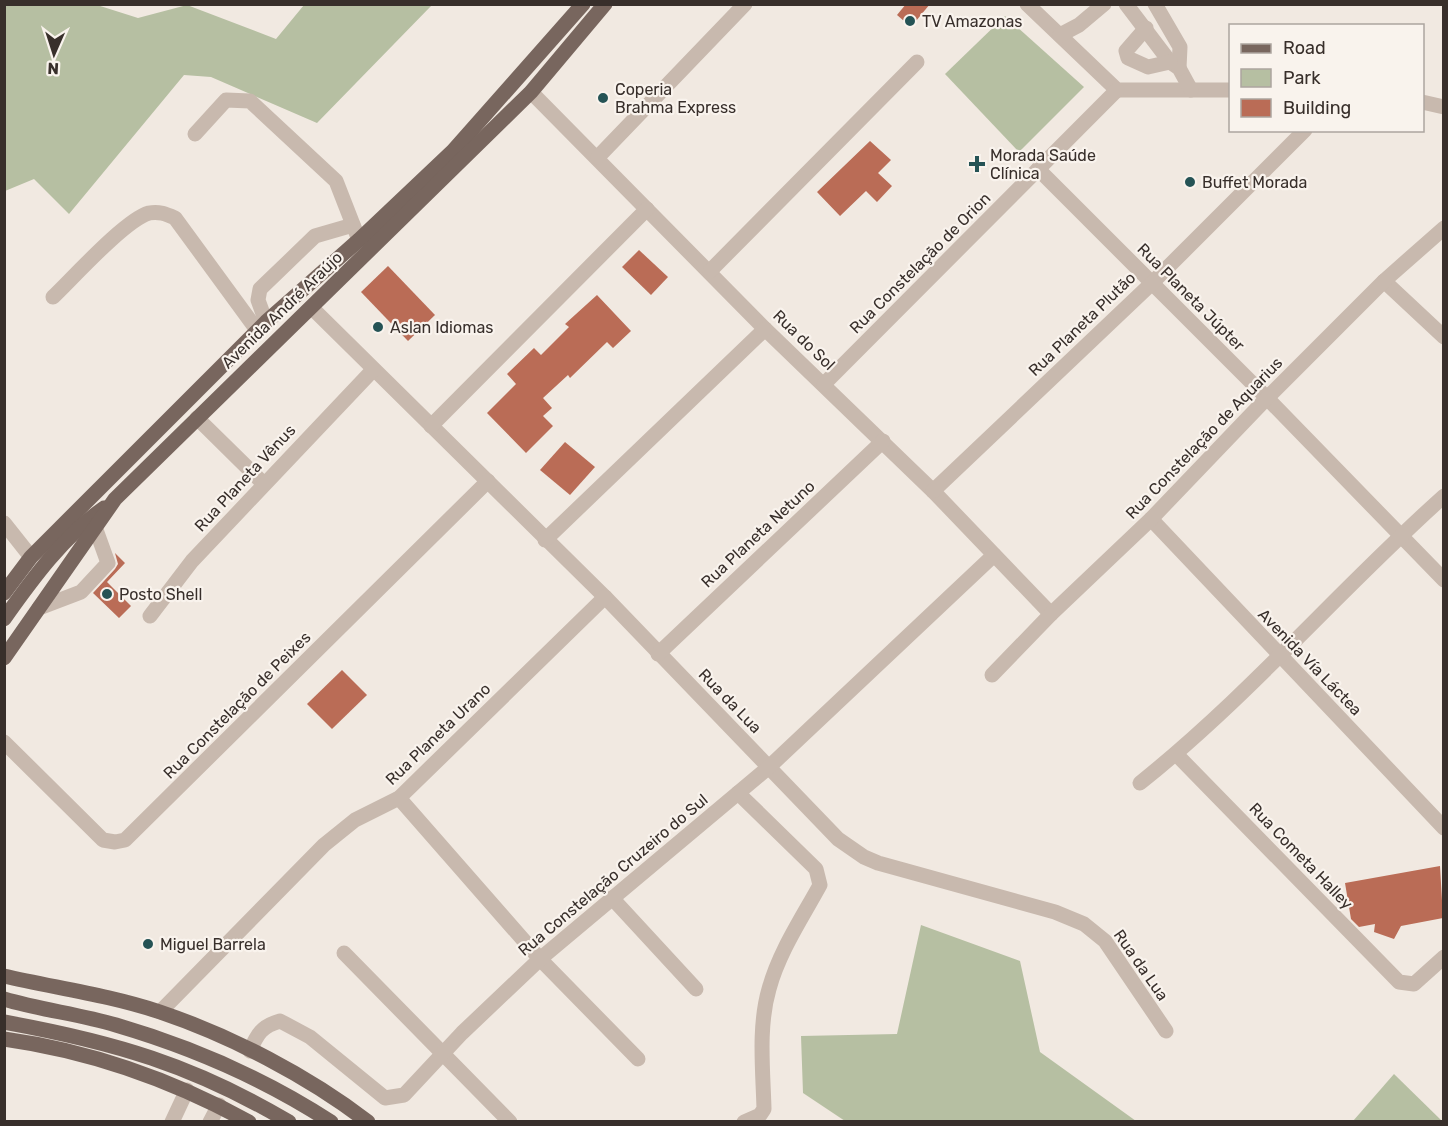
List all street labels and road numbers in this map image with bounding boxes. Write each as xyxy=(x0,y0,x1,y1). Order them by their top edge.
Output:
street label: Rua Constelação de Orion xyxy=(846,189,994,337)
street label: Rua Planeta Júpter xyxy=(1133,239,1249,355)
street label: Avenida André Araújo xyxy=(218,248,346,372)
street label: Rua Planeta Plutão xyxy=(1024,268,1140,380)
street label: Rua do Sol xyxy=(769,306,839,374)
street label: Rua Constelação de Aquarius xyxy=(1122,353,1286,523)
street label: Rua Planeta Vênus xyxy=(191,421,299,535)
street label: Rua Planeta Netuno xyxy=(697,476,819,592)
street label: Avenida Vía Láctea xyxy=(1254,605,1366,719)
street label: Rua Constelação de Peixes xyxy=(160,628,314,782)
street label: Rua da Lua xyxy=(695,665,765,737)
street label: Rua Planeta Urano xyxy=(382,679,494,789)
street label: Rua Constelação Cruzeiro do Sul xyxy=(514,790,712,960)
street label: Rua Cometa Halley xyxy=(1245,799,1357,913)
street label: Rua da Lua xyxy=(1110,926,1172,1004)

